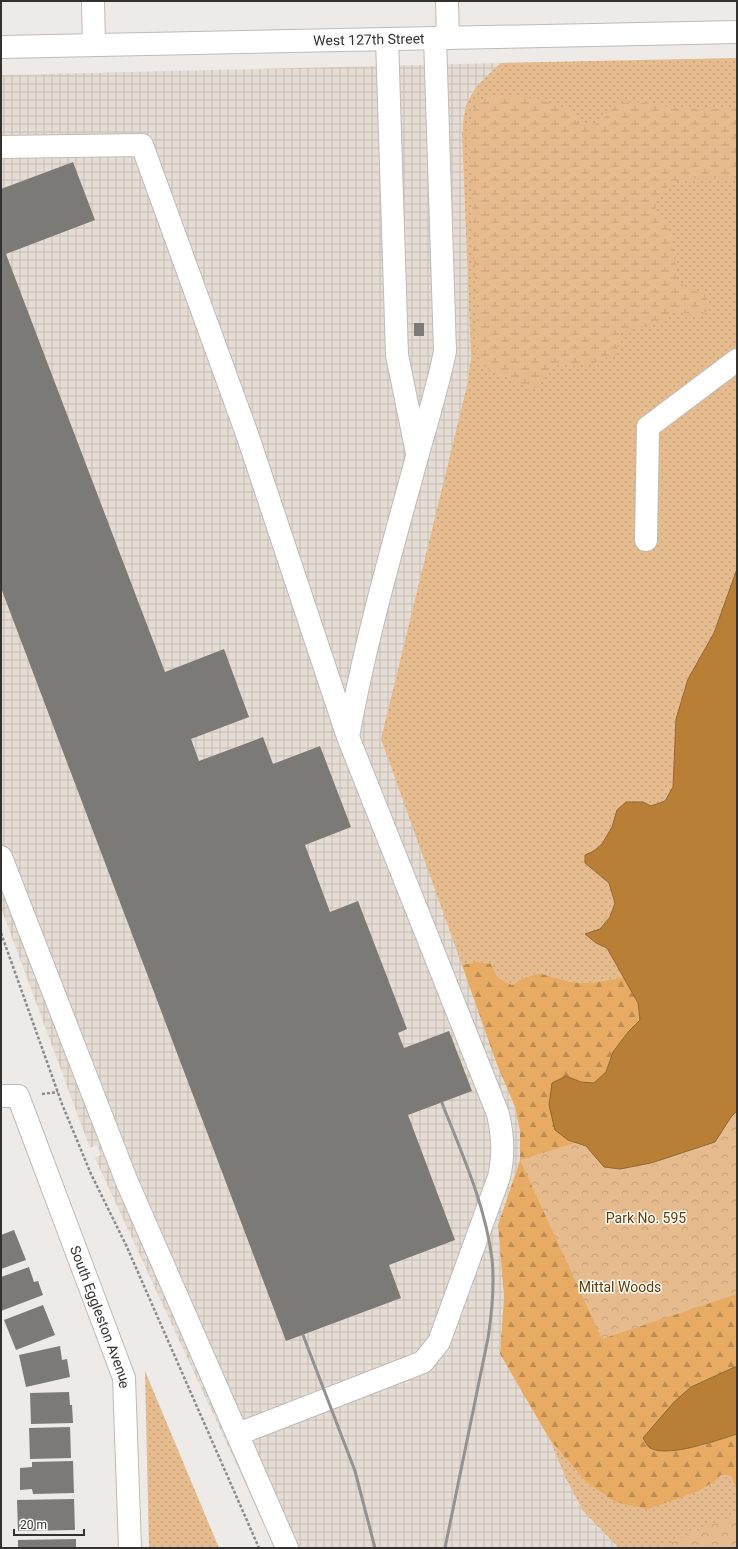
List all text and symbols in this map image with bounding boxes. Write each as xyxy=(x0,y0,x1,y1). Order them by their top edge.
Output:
street label: West 127th Street xyxy=(313,30,425,49)
park label: Park No. 595 xyxy=(606,1210,686,1226)
street label: South Eggleston Avenue xyxy=(67,1243,132,1388)
park label: Mittal Woods xyxy=(579,1279,661,1295)
scale bar xyxy=(14,1511,84,1537)
text: 20 m xyxy=(20,1518,47,1532)

